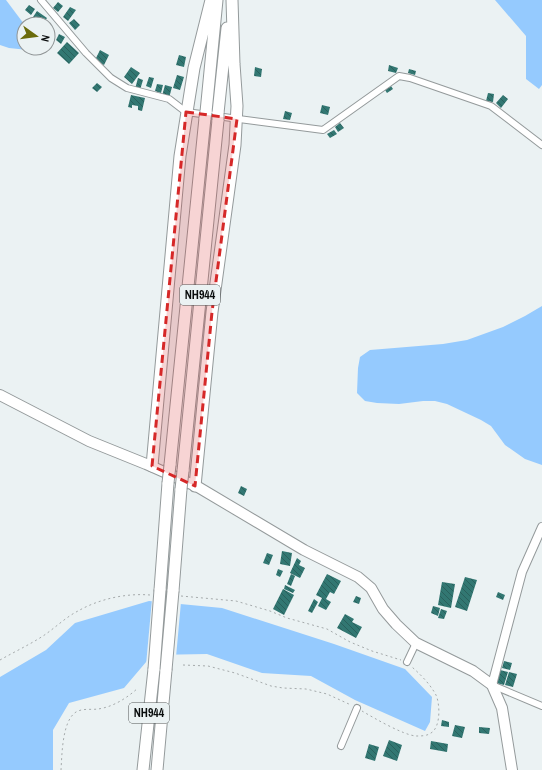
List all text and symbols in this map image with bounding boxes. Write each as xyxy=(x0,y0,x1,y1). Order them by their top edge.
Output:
north arrow xyxy=(16,16,56,56)
text: N xyxy=(38,34,53,43)
road number: NH944 xyxy=(180,285,220,305)
road number: NH944 xyxy=(129,703,169,723)

